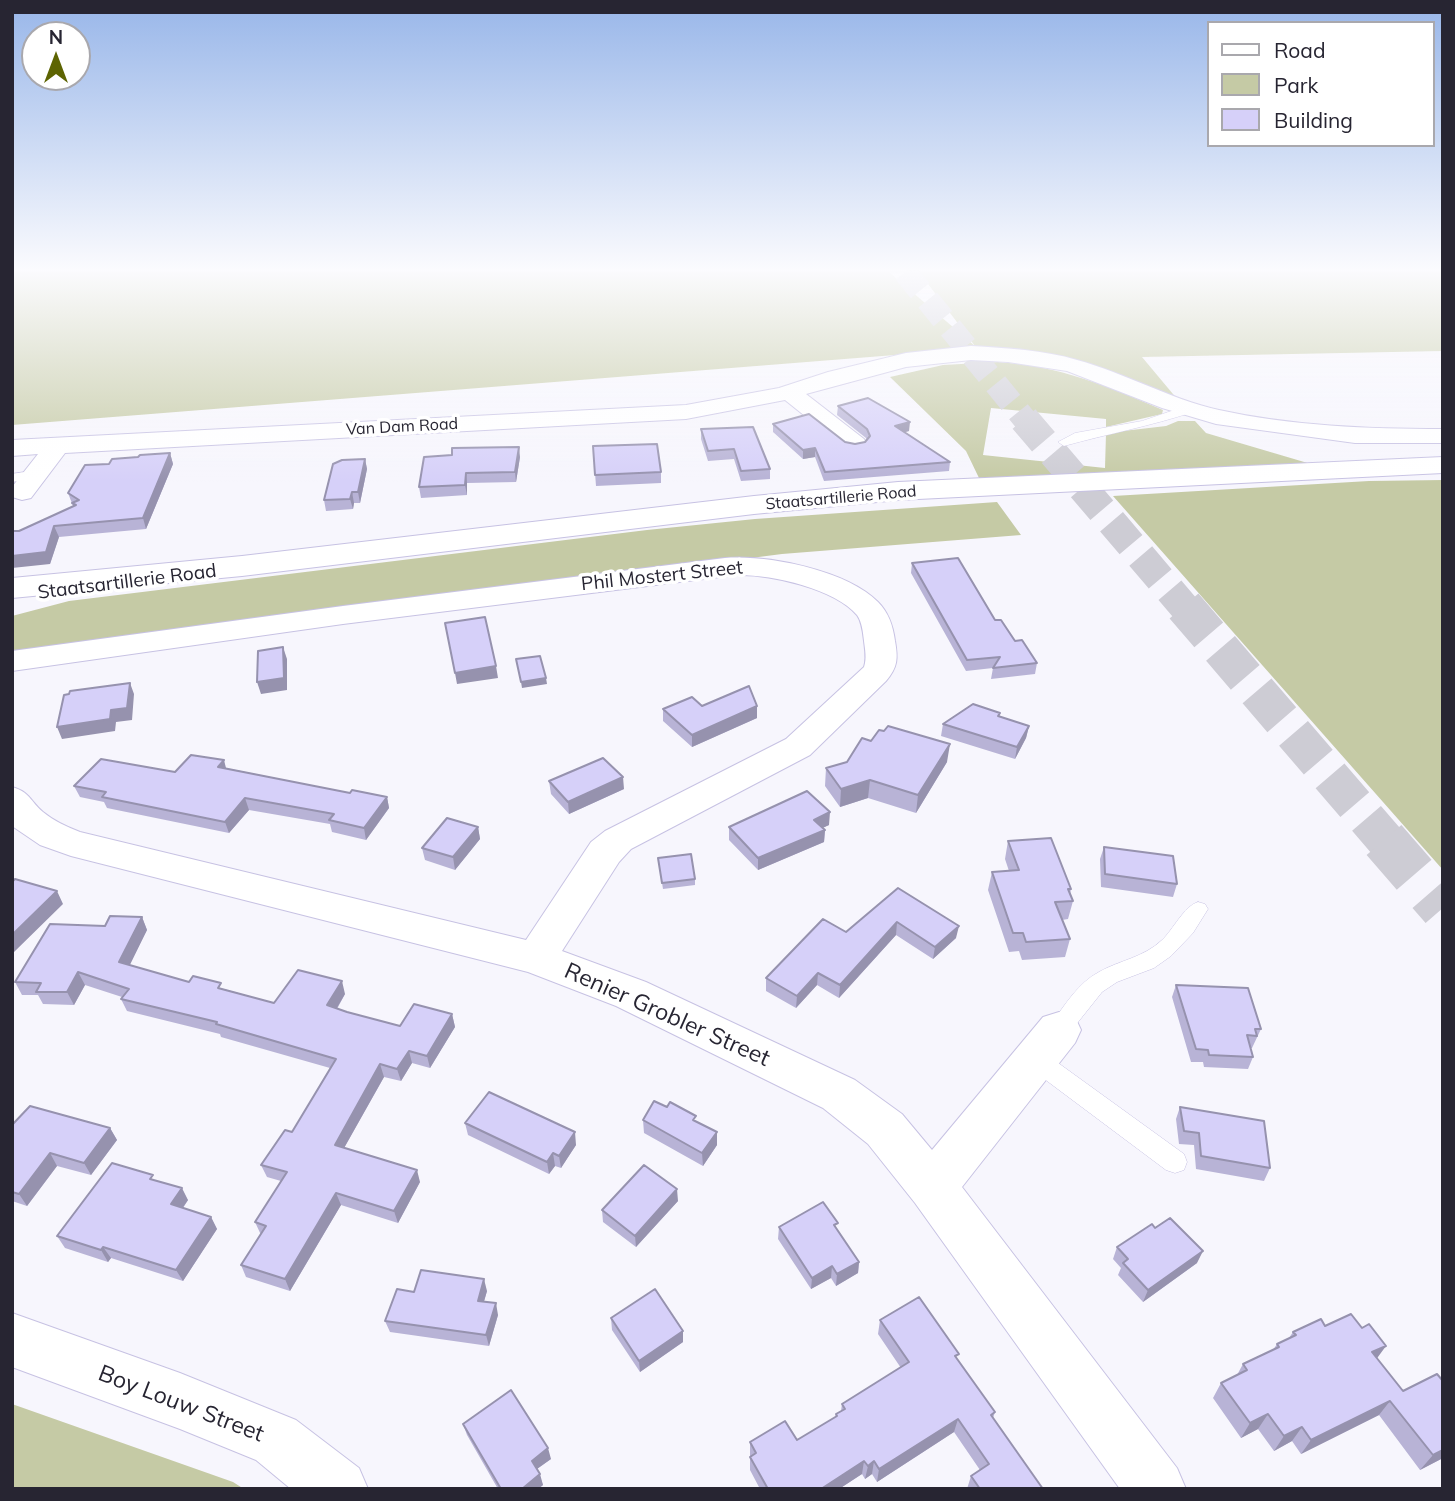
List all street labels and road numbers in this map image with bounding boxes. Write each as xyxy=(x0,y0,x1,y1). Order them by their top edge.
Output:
street label: Van Dam Road xyxy=(345,414,459,440)
street label: Staatsartillerie Road xyxy=(765,482,917,514)
street label: Phil Mostert Street xyxy=(580,556,744,596)
street label: Staatsartillerie Road xyxy=(36,560,218,604)
street label: Renier Grobler Street xyxy=(560,957,774,1073)
street label: Boy Louw Street xyxy=(94,1360,268,1448)

